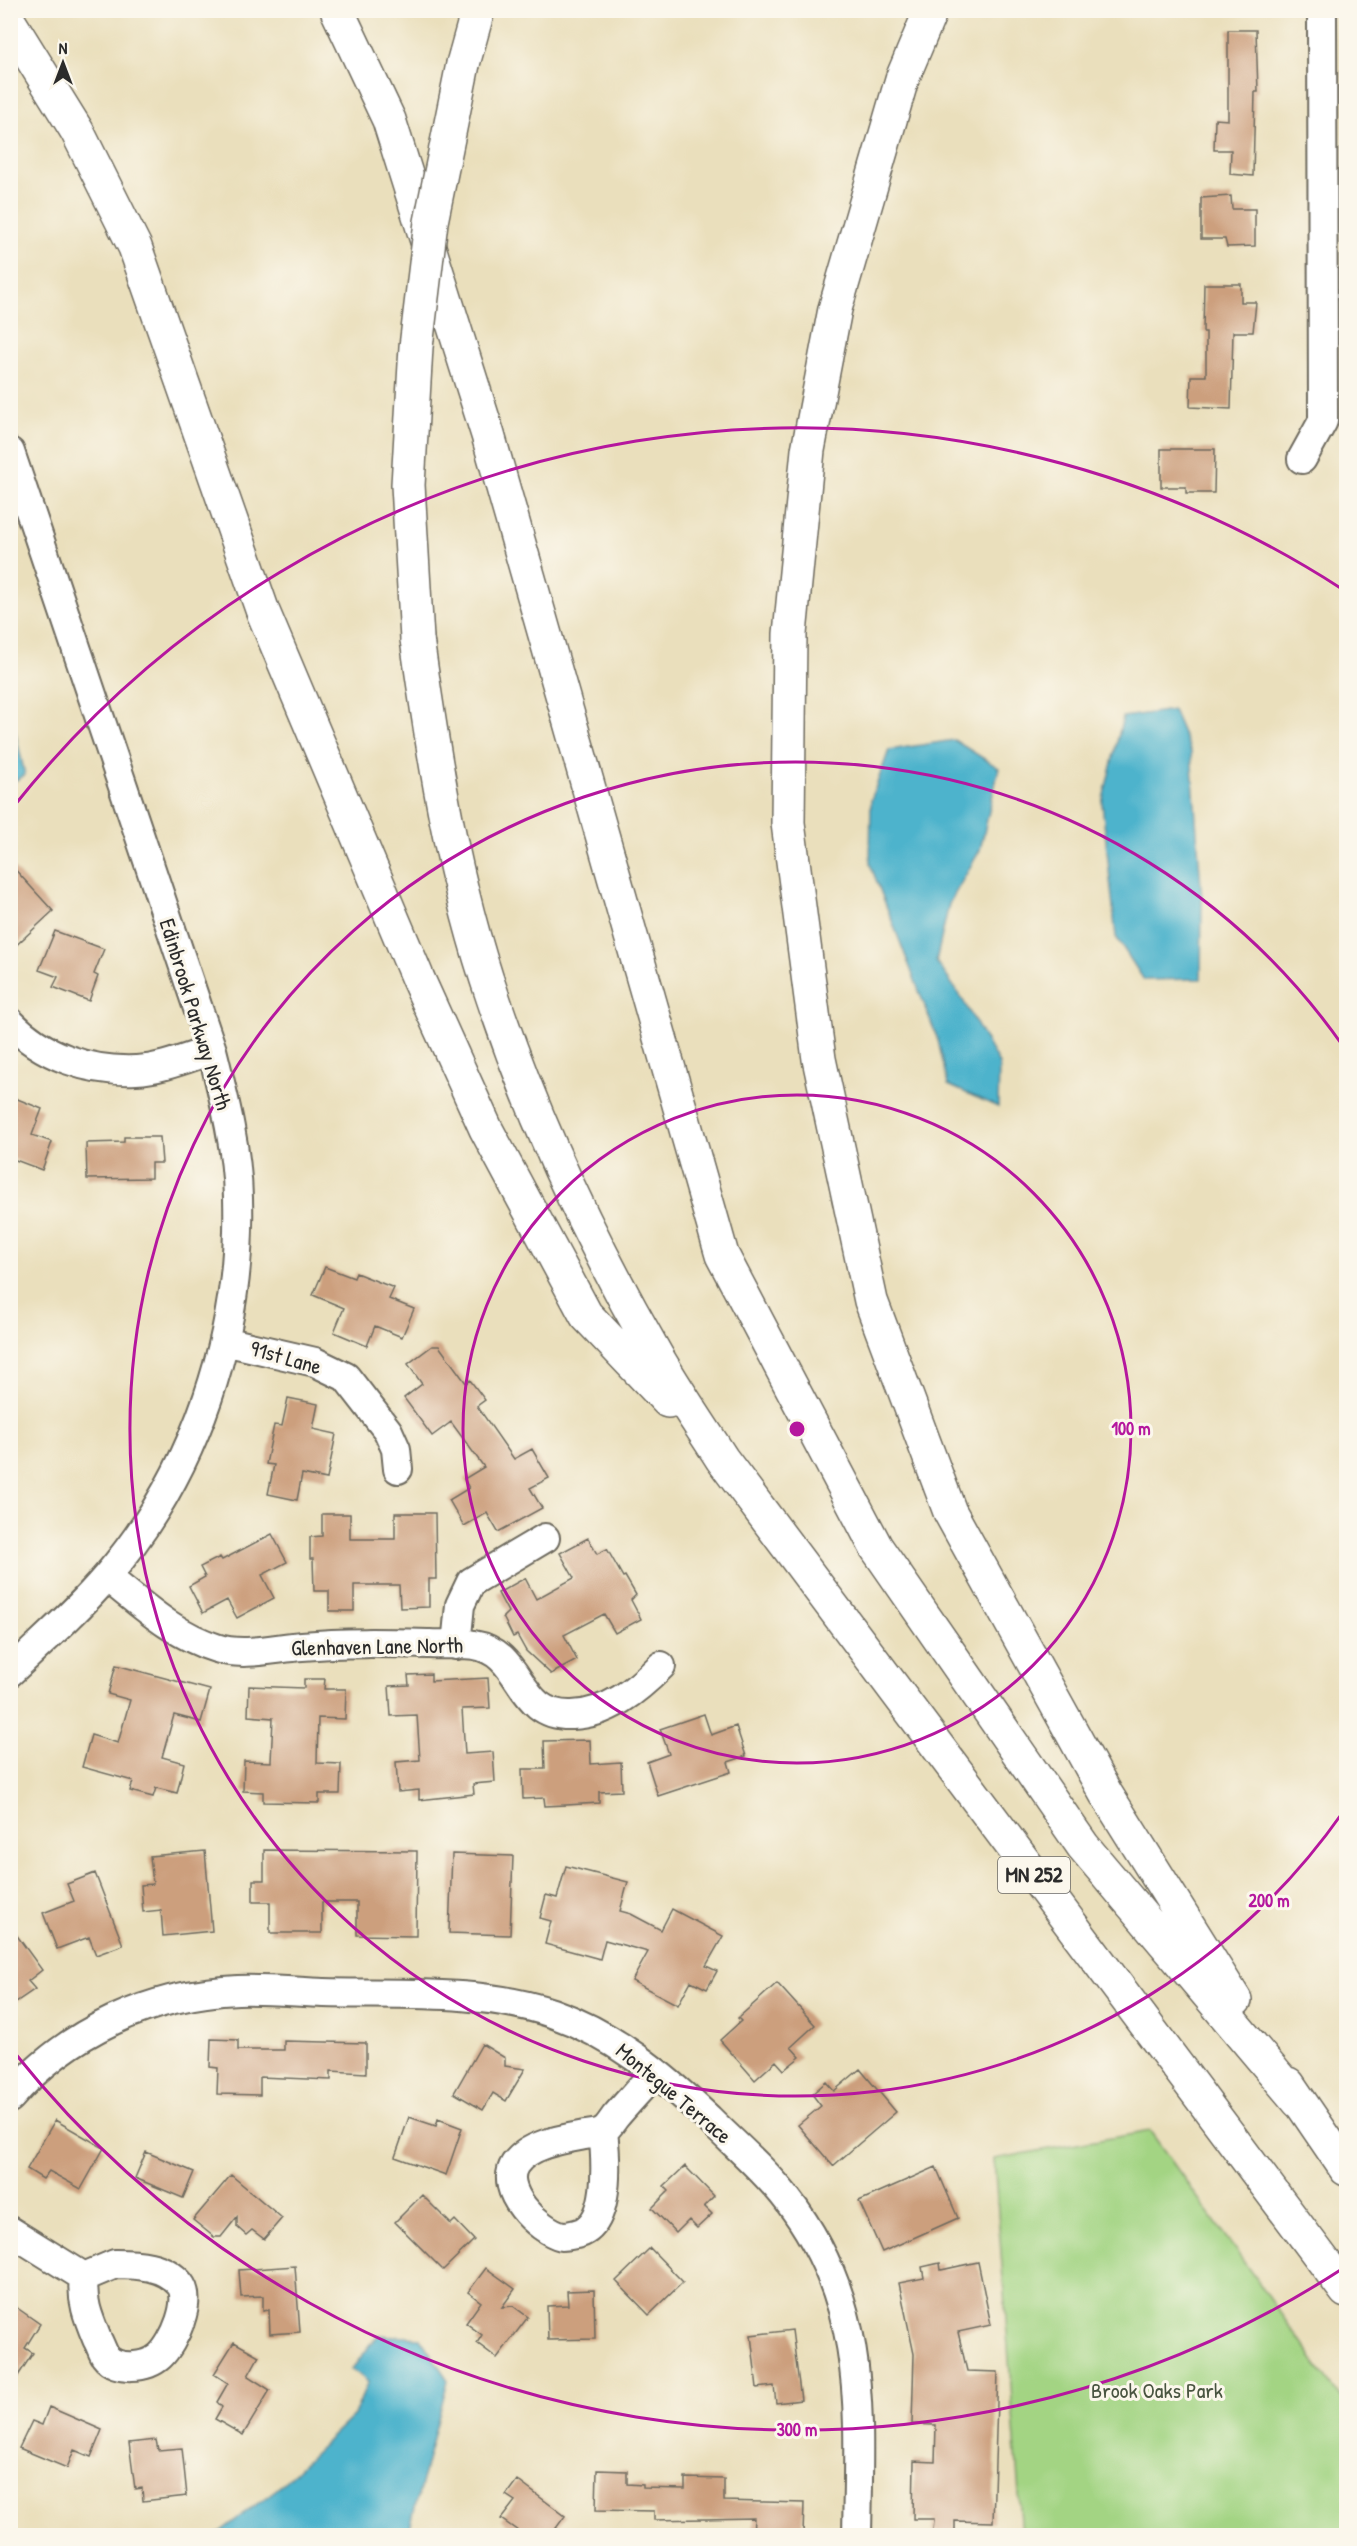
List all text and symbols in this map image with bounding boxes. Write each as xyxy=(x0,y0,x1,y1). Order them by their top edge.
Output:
north arrow xyxy=(33,33,93,93)
text: N xyxy=(59,37,68,59)
street label: Edinbrook Parkway North xyxy=(153,915,239,1113)
street label: 91st Lane xyxy=(247,1333,325,1382)
text: 100 m xyxy=(1111,1416,1151,1441)
centre of rings xyxy=(787,1419,807,1439)
street label: Glenhaven Lane North xyxy=(291,1630,463,1662)
road number: MN 252 xyxy=(998,1857,1070,1893)
text: 200 m xyxy=(1249,1888,1289,1913)
street label: Montegue Terrace xyxy=(610,2036,738,2150)
park label: Brook Oaks Park xyxy=(1091,2375,1223,2405)
text: 300 m xyxy=(777,2417,817,2442)

